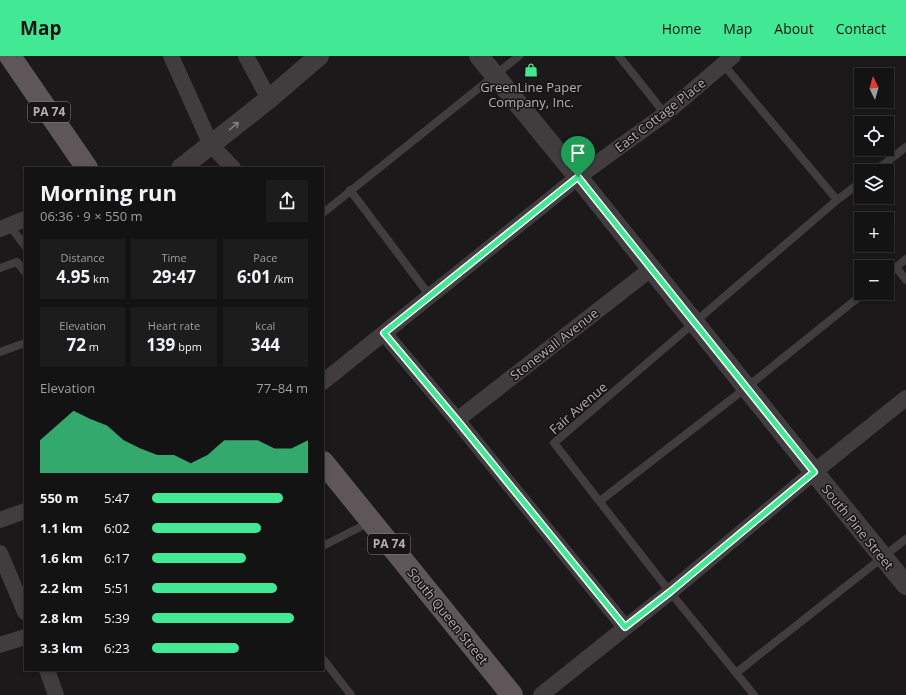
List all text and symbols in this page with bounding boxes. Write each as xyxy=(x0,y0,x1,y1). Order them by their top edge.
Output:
text: Map xyxy=(20,15,61,41)
text: Home xyxy=(662,19,701,38)
text: Map xyxy=(723,19,752,38)
text: About xyxy=(774,19,814,38)
text: Contact xyxy=(836,19,886,38)
shop icon: GreenLine Paper Company, Inc. xyxy=(523,62,539,78)
north arrow xyxy=(854,68,894,108)
map controls xyxy=(854,68,894,300)
street label: East Cottage Place xyxy=(611,74,709,156)
place label: GreenLine Paper Company, Inc. xyxy=(480,78,583,111)
road number: PA 74 xyxy=(28,102,70,122)
button: locate xyxy=(854,116,894,156)
one-way arrow xyxy=(228,122,239,131)
pin xyxy=(561,136,595,177)
icon: arrive xyxy=(567,142,589,164)
button: layers xyxy=(854,164,894,204)
text: Morning run xyxy=(40,177,177,207)
button: share xyxy=(266,180,308,222)
text: 06:36 · 9 × 550 m xyxy=(40,207,143,225)
button: + xyxy=(854,212,894,252)
text: Distance xyxy=(61,250,105,265)
text: Time xyxy=(161,250,187,265)
text: Pace xyxy=(253,250,277,265)
button: − xyxy=(854,260,894,300)
text: 4.95 xyxy=(56,265,90,288)
text: 29:47 xyxy=(152,265,196,288)
text: 6:01 xyxy=(237,265,271,288)
text: km xyxy=(90,271,109,286)
text: /km xyxy=(271,271,294,286)
street label: Stonewall Avenue xyxy=(506,304,602,384)
text: Elevation xyxy=(59,318,106,333)
text: Heart rate xyxy=(148,318,200,333)
text: kcal xyxy=(255,318,275,333)
text: 72 xyxy=(66,333,86,356)
text: 139 xyxy=(146,333,175,356)
text: 344 xyxy=(251,333,280,356)
text: m xyxy=(86,339,99,354)
text: bpm xyxy=(175,339,202,354)
street label: Fair Avenue xyxy=(545,378,611,438)
text: Elevation xyxy=(40,379,95,397)
text: 77–84 m xyxy=(256,379,308,397)
street label: South Pine Street xyxy=(818,481,898,574)
text: 550 m xyxy=(40,489,78,507)
text: 5:47 xyxy=(104,489,130,507)
text: 1.1 km xyxy=(40,519,83,537)
text: 6:02 xyxy=(104,519,130,537)
road number: PA 74 xyxy=(368,534,410,554)
text: 1.6 km xyxy=(40,549,83,567)
text: 6:17 xyxy=(104,549,130,567)
street label: South Queen Street xyxy=(403,564,493,668)
text: 2.2 km xyxy=(40,579,83,597)
text: 5:51 xyxy=(104,579,130,597)
text: 2.8 km xyxy=(40,609,83,627)
text: 5:39 xyxy=(104,609,130,627)
text: 3.3 km xyxy=(40,639,83,657)
text: 6:23 xyxy=(104,639,130,657)

